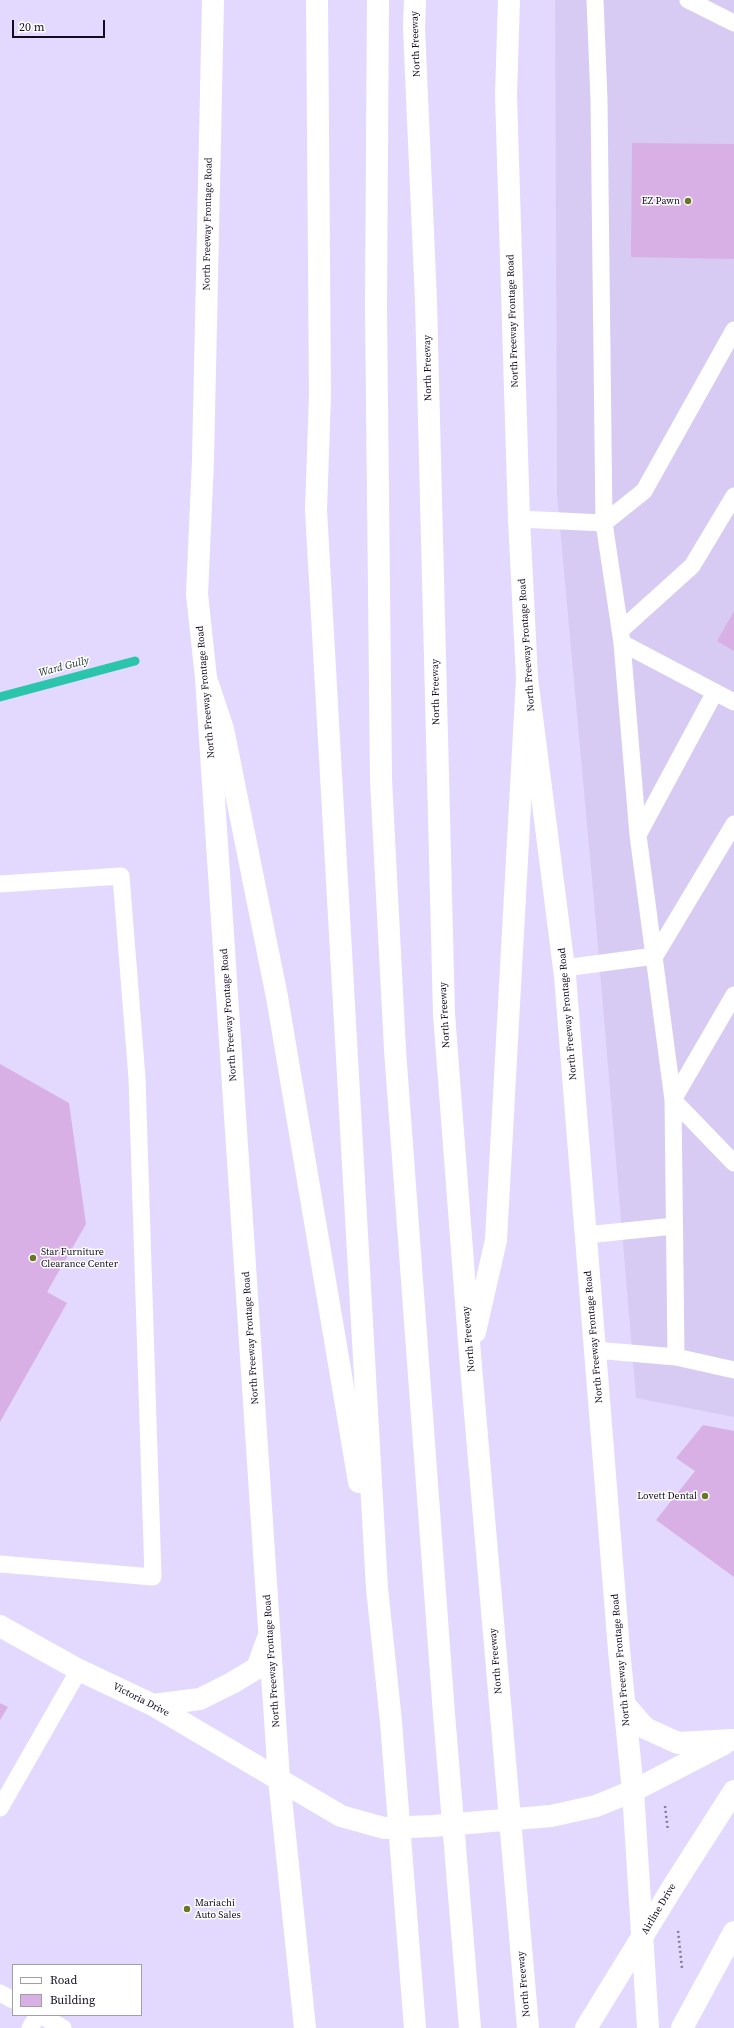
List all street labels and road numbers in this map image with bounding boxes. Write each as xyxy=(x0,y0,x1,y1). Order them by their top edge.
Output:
street label: North Freeway xyxy=(409,11,423,77)
street label: North Freeway Frontage Road xyxy=(201,157,215,291)
street label: North Freeway Frontage Road xyxy=(505,254,521,388)
street label: North Freeway xyxy=(421,335,435,401)
street label: North Freeway Frontage Road xyxy=(516,578,538,712)
street label: North Freeway Frontage Road xyxy=(194,625,218,759)
street label: North Freeway xyxy=(429,659,443,725)
street label: North Freeway Frontage Road xyxy=(556,947,580,1081)
street label: North Freeway Frontage Road xyxy=(218,948,240,1082)
street label: North Freeway xyxy=(437,982,453,1048)
street label: North Freeway Frontage Road xyxy=(582,1270,606,1404)
street label: North Freeway Frontage Road xyxy=(240,1271,262,1405)
street label: North Freeway xyxy=(460,1306,478,1372)
street label: North Freeway Frontage Road xyxy=(609,1593,633,1727)
street label: North Freeway Frontage Road xyxy=(261,1594,283,1728)
street label: North Freeway xyxy=(487,1628,505,1694)
street label: Victoria Drive xyxy=(111,1681,171,1719)
street label: Airline Drive xyxy=(639,1881,679,1937)
street label: North Freeway xyxy=(515,1951,533,2017)

